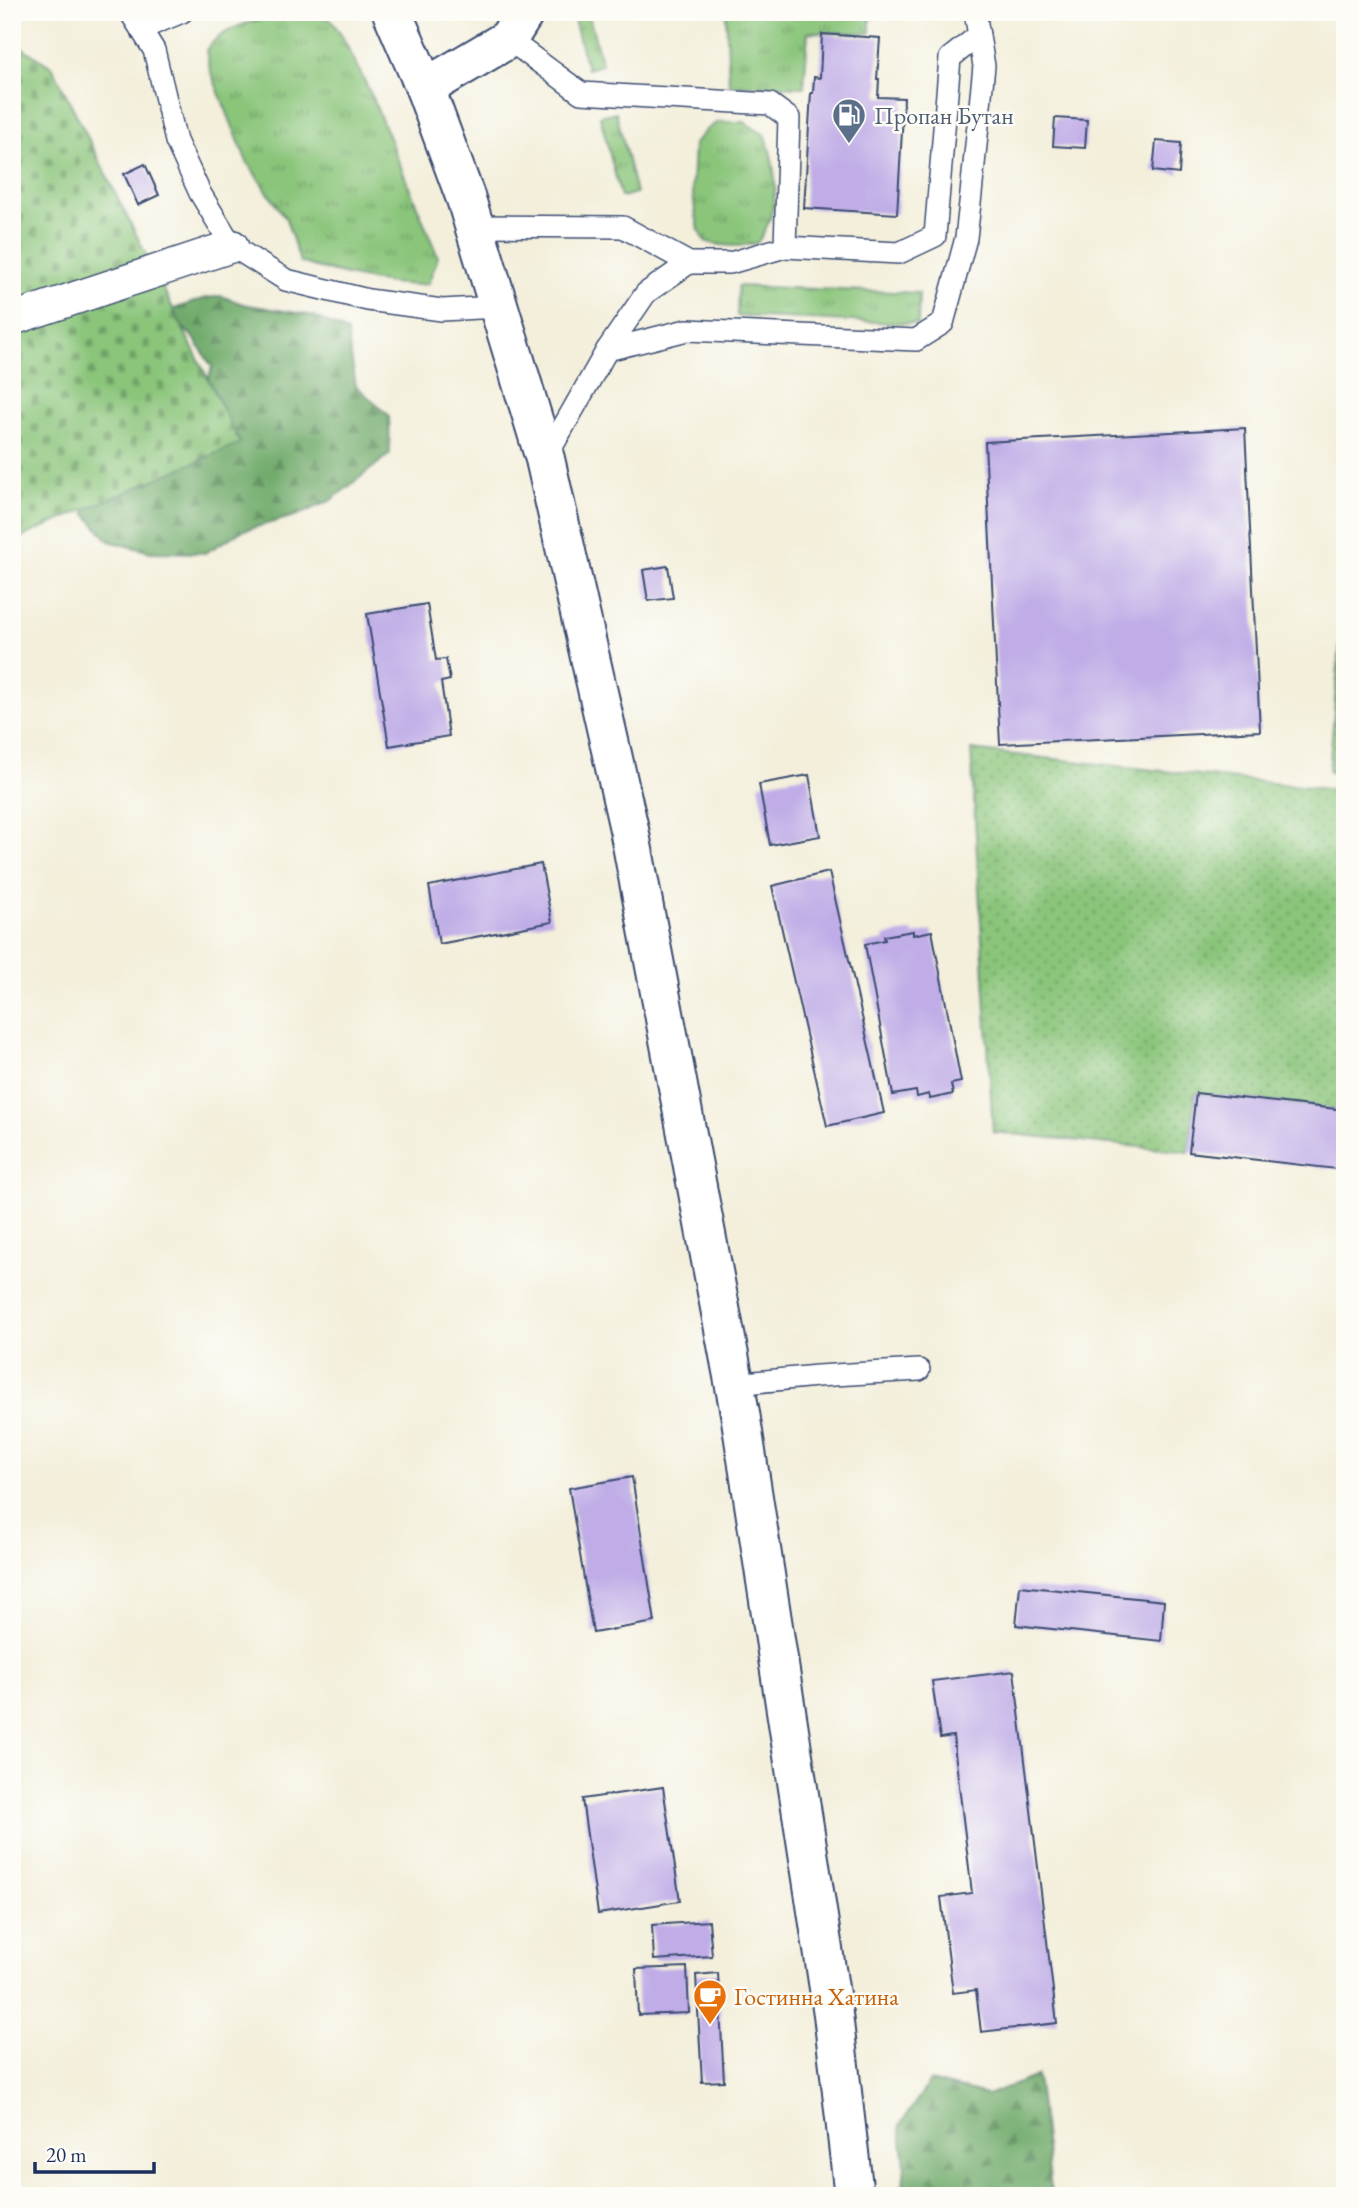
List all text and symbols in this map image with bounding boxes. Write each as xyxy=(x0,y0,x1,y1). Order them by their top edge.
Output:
fuel station icon: Пропан Бутан xyxy=(830,96,868,145)
place label: Пропан Бутан xyxy=(874,100,1014,131)
cafe icon: Гостинна Хатина xyxy=(691,1977,729,2026)
place label: Гостинна Хатина xyxy=(734,1981,899,2012)
scale bar xyxy=(35,2131,154,2175)
text: 20 m xyxy=(46,2141,87,2168)

